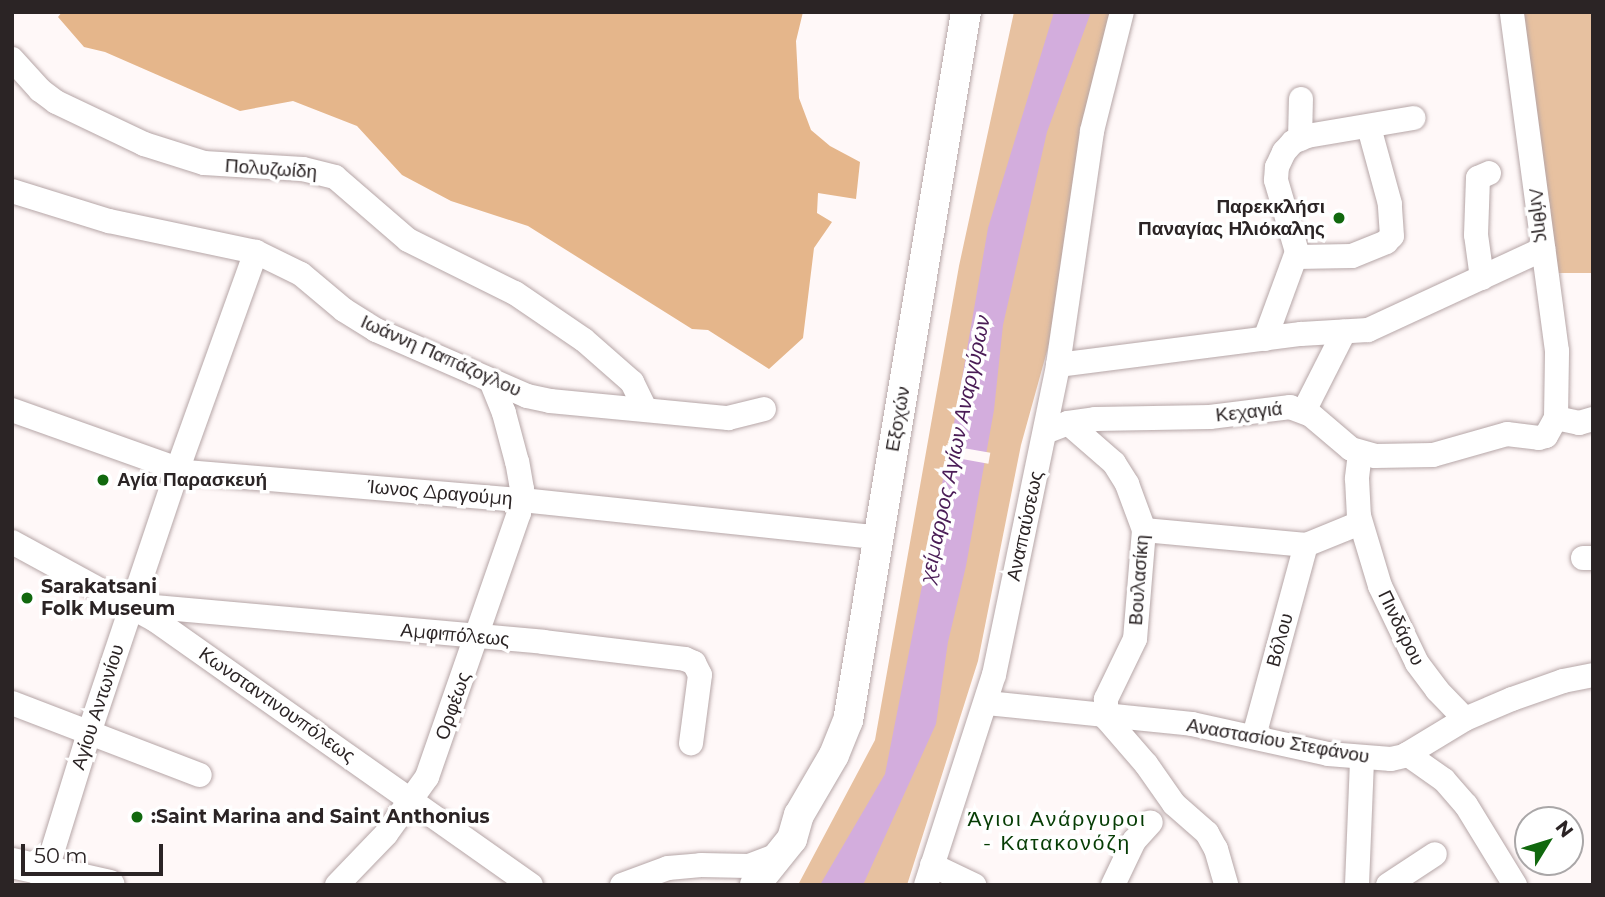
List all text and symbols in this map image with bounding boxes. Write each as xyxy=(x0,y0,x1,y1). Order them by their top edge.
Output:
street label: Πολυζωίδη xyxy=(224,154,318,184)
street label: Λήθης xyxy=(1524,187,1554,243)
place label: Παρεκκλήσι Παναγίας Ηλιόκαλης xyxy=(1138,196,1325,240)
marker: Παρεκκλήσι Παναγίας Ηλιόκαλης xyxy=(1331,210,1347,226)
street label: Ιωάννη Παπάζογλου xyxy=(357,310,525,402)
water label: χείμαρρος Αγίων Αναργύρων xyxy=(914,313,996,585)
street label: Εξοχών xyxy=(881,385,915,453)
street label: Κεχαγιά xyxy=(1215,397,1283,427)
place label: Αγία Παρασκευή xyxy=(117,469,267,491)
street label: Αναπαύσεως xyxy=(1002,469,1048,583)
marker: Αγία Παρασκευή xyxy=(95,472,111,488)
street label: Ίωνος Δραγούμη xyxy=(366,475,514,511)
street label: Βουλασίκη xyxy=(1124,534,1154,626)
place label: Sarakatsani Folk Museum xyxy=(41,576,175,620)
street label: Πινδάρου xyxy=(1373,587,1429,669)
marker: Sarakatsani Folk Museum xyxy=(19,590,35,606)
street label: Βόλου xyxy=(1262,611,1298,669)
street label: Αμφιπόλεως xyxy=(400,619,510,651)
street label: Αγίου Αντωνίου xyxy=(67,641,129,773)
street label: Κωνσταντινουπόλεως xyxy=(195,642,359,768)
street label: Ορφέως xyxy=(431,669,475,743)
street label: Αναστασίου Στεφάνου xyxy=(1185,714,1371,768)
place label: :Saint Marina and Saint Anthonius xyxy=(151,806,490,828)
district label: Άγιοι Ανάργυροι - Κατακονόζη xyxy=(969,806,1145,856)
north arrow xyxy=(1514,806,1584,876)
marker: :Saint Marina and Saint Anthonius xyxy=(129,809,145,825)
text: N xyxy=(1551,816,1578,842)
scale bar xyxy=(24,830,166,874)
text: 50 m xyxy=(34,843,88,868)

